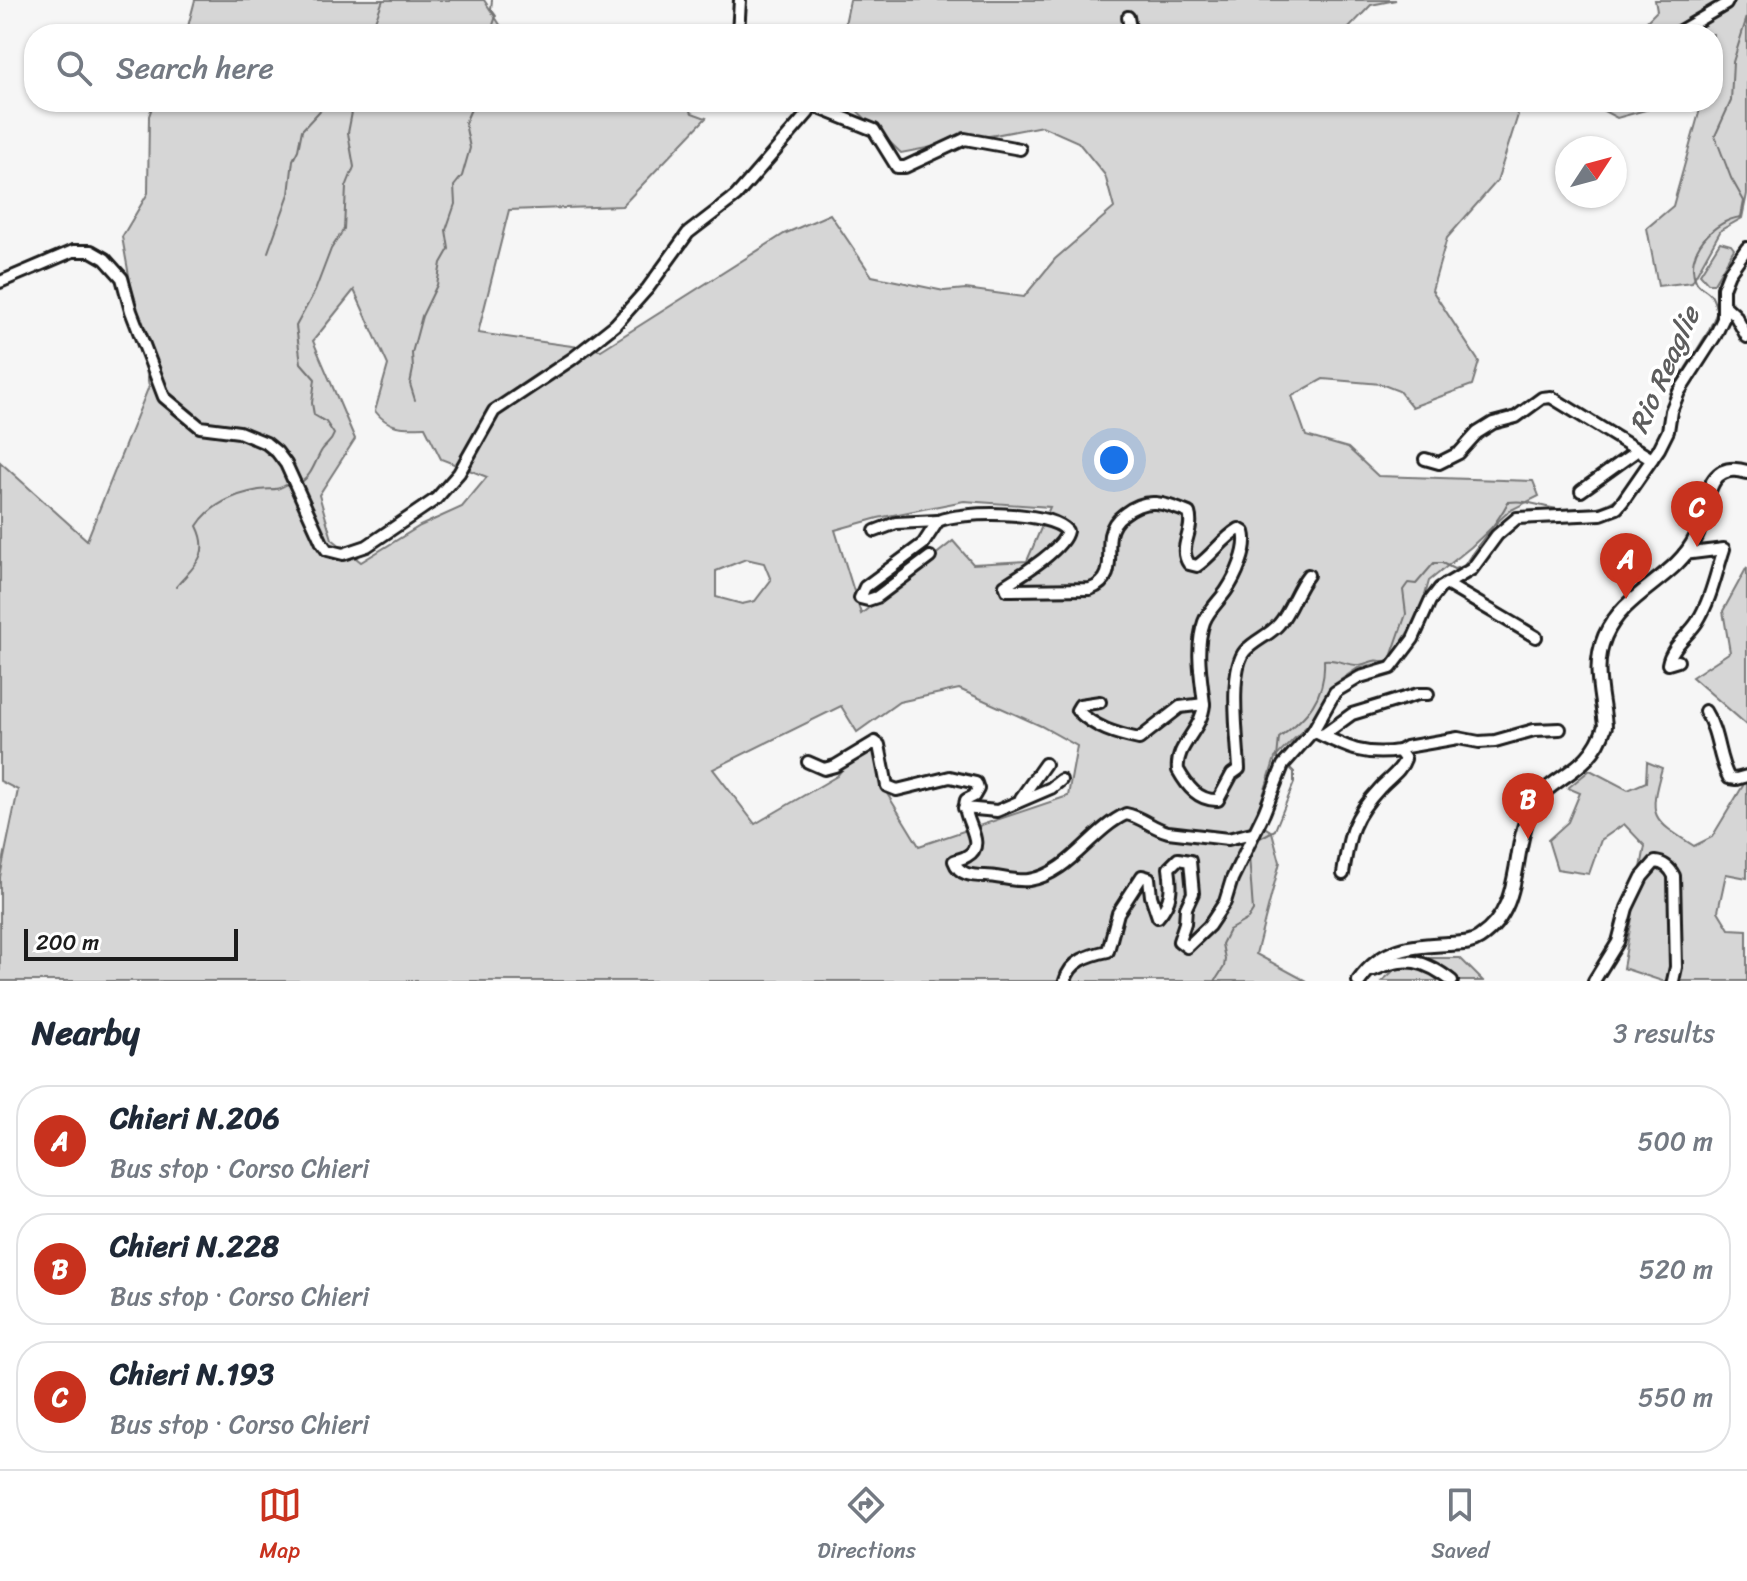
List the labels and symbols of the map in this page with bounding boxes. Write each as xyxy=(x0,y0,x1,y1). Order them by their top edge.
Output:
north arrow xyxy=(1555,136,1627,208)
water label: Rio Reaglie xyxy=(1614,296,1715,441)
your location xyxy=(1094,440,1134,480)
pin: C xyxy=(1671,481,1723,547)
pin: A xyxy=(1600,533,1652,599)
pin: B xyxy=(1502,773,1554,839)
scale bar xyxy=(24,925,238,961)

